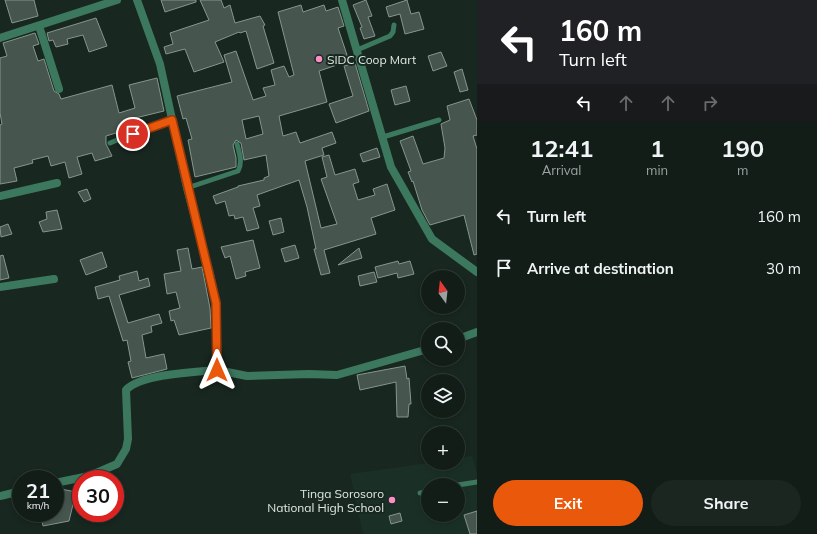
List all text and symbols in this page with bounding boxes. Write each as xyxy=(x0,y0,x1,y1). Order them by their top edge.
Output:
text: 160 m xyxy=(559,13,642,48)
icon: left xyxy=(493,16,545,68)
text: Turn left xyxy=(559,48,627,71)
place label: SIDC Coop Mart xyxy=(327,52,416,67)
marker: SIDC Coop Mart xyxy=(314,54,324,64)
icon: left xyxy=(573,92,595,114)
icon: ahead xyxy=(615,92,637,114)
icon: ahead xyxy=(657,92,679,114)
icon: right xyxy=(699,92,721,114)
pin xyxy=(116,117,150,151)
icon: arrive xyxy=(122,123,144,145)
text: 12:41 xyxy=(530,133,593,163)
text: 1 xyxy=(650,133,664,163)
text: 190 xyxy=(721,133,764,163)
text: Arrival xyxy=(542,162,581,178)
text: min xyxy=(646,162,668,178)
text: m xyxy=(737,162,748,178)
icon: left xyxy=(493,205,515,227)
text: Turn left xyxy=(527,207,586,226)
text: 160 m xyxy=(757,207,801,226)
icon: arrive xyxy=(493,257,515,279)
text: Arrive at destination xyxy=(527,259,674,278)
text: 30 m xyxy=(766,259,801,278)
north arrow xyxy=(421,270,465,314)
map controls xyxy=(421,270,465,522)
button: search xyxy=(421,322,465,366)
position arrow xyxy=(196,349,238,391)
button: layers xyxy=(421,374,465,418)
button: + xyxy=(421,426,465,470)
speed limit sign: 30 xyxy=(72,470,124,522)
text: 21 xyxy=(26,478,50,503)
button: − xyxy=(421,478,465,522)
button: Exit xyxy=(493,480,643,526)
button: Share xyxy=(651,480,801,526)
place label: Tinga Sorosoro National High School xyxy=(267,486,384,515)
marker: Tinga Sorosoro National High School xyxy=(387,495,397,505)
text: km/h xyxy=(27,499,49,512)

